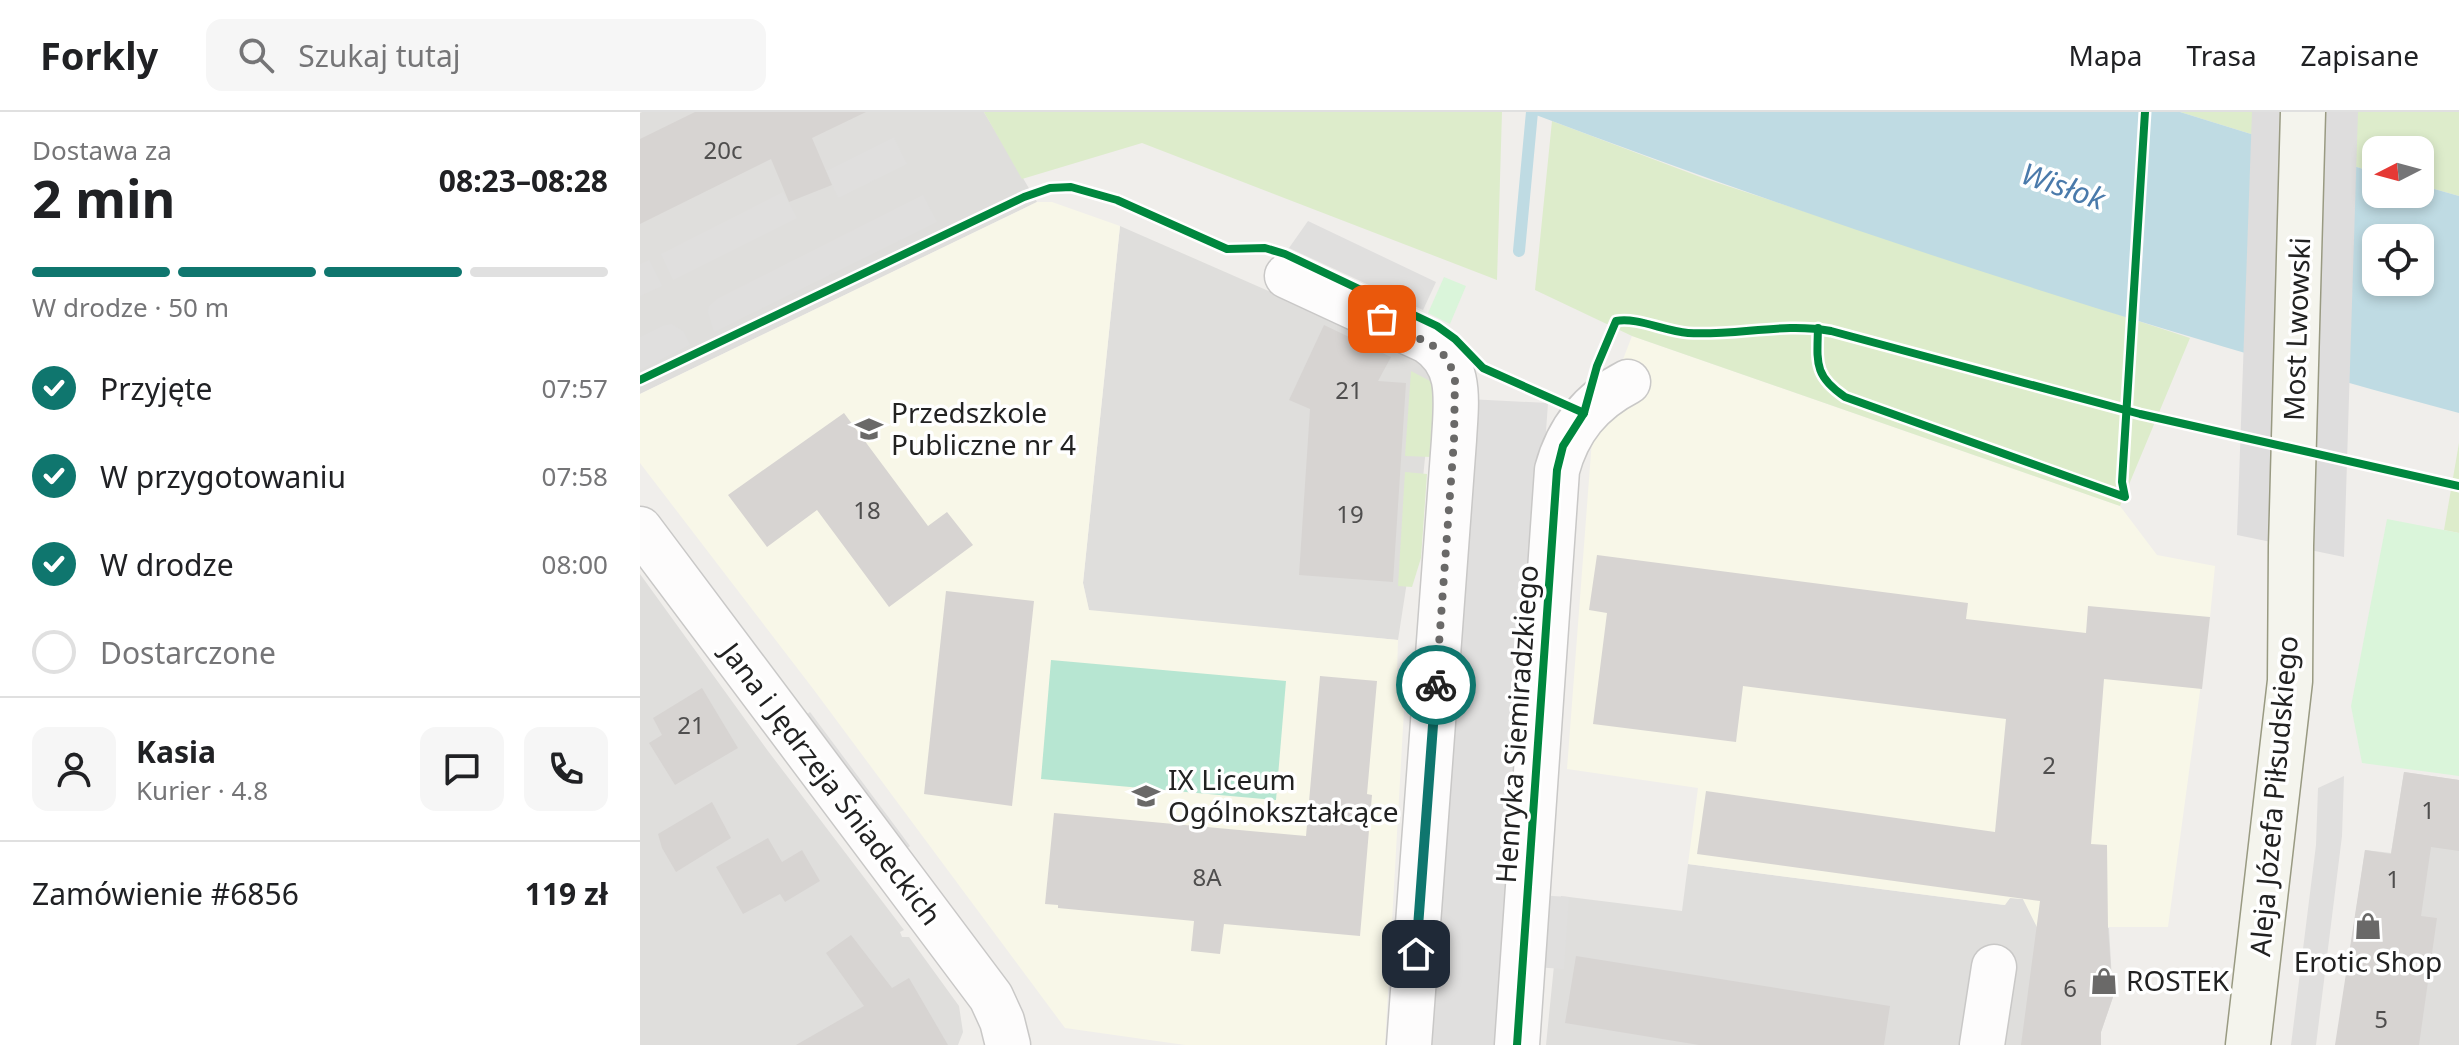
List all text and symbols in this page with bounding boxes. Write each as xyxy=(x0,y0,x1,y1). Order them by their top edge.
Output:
search box xyxy=(206,19,766,91)
text: Forkly xyxy=(40,29,158,81)
icon: search xyxy=(234,33,278,77)
text: Szukaj tutaj xyxy=(298,35,460,76)
text: Mapa xyxy=(2069,36,2143,74)
text: Trasa xyxy=(2187,36,2257,74)
text: Zapisane xyxy=(2301,36,2419,74)
text: Dostawa za xyxy=(32,132,172,168)
house number: 20c xyxy=(704,133,742,166)
north arrow xyxy=(2362,136,2434,208)
map controls xyxy=(2362,136,2434,296)
water label: Wisłok xyxy=(2016,152,2112,219)
text: 08:23–08:28 xyxy=(439,160,608,201)
text: 2 min xyxy=(32,162,175,233)
button: locate xyxy=(2362,224,2434,296)
street label: Most Lwowski xyxy=(2274,236,2318,421)
pin xyxy=(1348,285,1416,353)
text: W drodze · 50 m xyxy=(32,289,229,325)
icon: bag xyxy=(1360,297,1404,341)
icon: check xyxy=(32,366,76,410)
text: Przyjęte xyxy=(100,368,212,409)
text: 07:57 xyxy=(542,370,608,406)
house number: 21 xyxy=(1335,373,1363,406)
place label: Przedszkole Publiczne nr 4 xyxy=(891,393,1076,463)
school or university icon: Przedszkole Publiczne nr 4 xyxy=(854,414,884,444)
icon: check xyxy=(32,454,76,498)
text: W przygotowaniu xyxy=(100,456,346,497)
text: 07:58 xyxy=(542,458,608,494)
house number: 18 xyxy=(853,493,881,526)
house number: 19 xyxy=(1336,497,1364,530)
icon: check xyxy=(32,542,76,586)
text: W drodze xyxy=(100,544,234,585)
text: 08:00 xyxy=(542,546,608,582)
street label: Henryka Siemiradzkiego xyxy=(1486,564,1546,884)
text: Dostarczone xyxy=(100,632,276,673)
street label: Jana i Jędrzeja Śniadeckich xyxy=(711,632,951,932)
street label: Aleja Józefa Piłsudskiego xyxy=(2240,634,2306,958)
courier xyxy=(1396,645,1476,725)
icon: bike xyxy=(1414,663,1458,707)
house number: 21 xyxy=(677,708,705,741)
button: person xyxy=(32,727,116,811)
button: chat xyxy=(420,727,504,811)
button: phone xyxy=(524,727,608,811)
text: Kasia xyxy=(136,731,216,772)
house number: 2 xyxy=(2042,748,2056,781)
place label: IX Liceum Ogólnokształcące xyxy=(1168,760,1398,830)
text: Kurier · 4.8 xyxy=(136,772,268,808)
school or university icon: IX Liceum Ogólnokształcące xyxy=(1131,781,1161,811)
house number: 1 xyxy=(2421,793,2435,826)
house number: 8A xyxy=(1192,860,1222,893)
house number: 1 xyxy=(2386,862,2400,895)
text: Zamówienie #6856 xyxy=(32,873,299,914)
text: 119 zł xyxy=(525,873,608,914)
shop icon: Erotic Shop xyxy=(2353,911,2383,941)
pin xyxy=(1382,920,1450,988)
icon: home xyxy=(1394,932,1438,976)
place label: Erotic Shop xyxy=(2294,942,2442,980)
place label: ROSTEK xyxy=(2126,961,2230,999)
shop icon: ROSTEK xyxy=(2089,966,2119,996)
house number: 6 xyxy=(2063,971,2077,1004)
house number: 5 xyxy=(2374,1002,2388,1035)

